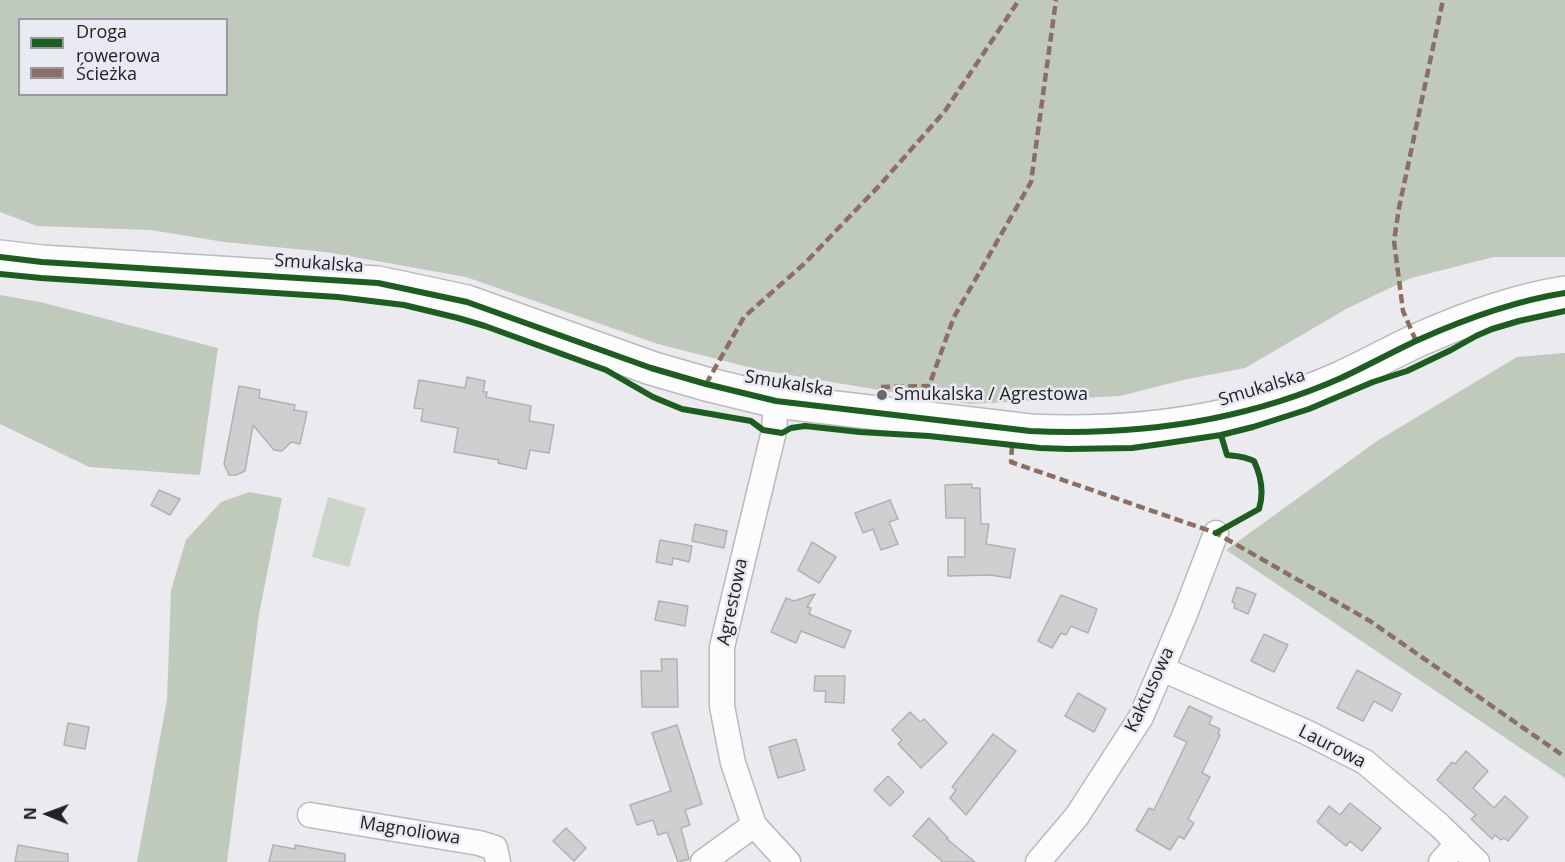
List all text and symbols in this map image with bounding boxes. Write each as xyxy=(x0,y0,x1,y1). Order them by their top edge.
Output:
legend xyxy=(18,18,228,96)
text: Droga rowerowa xyxy=(76,19,160,67)
text: Ścieżka xyxy=(76,61,137,85)
street label: Smukalska xyxy=(274,250,364,278)
street label: Smukalska xyxy=(1216,365,1308,411)
street label: Smukalska xyxy=(743,366,835,402)
place label: Smukalska / Agrestowa xyxy=(894,384,1088,406)
marker: Smukalska / Agrestowa xyxy=(875,388,889,402)
street label: Agrestowa xyxy=(713,557,753,647)
street label: Kaktusowa xyxy=(1121,644,1179,736)
street label: Laurowa xyxy=(1295,721,1369,773)
north arrow xyxy=(18,784,78,844)
text: N xyxy=(19,807,41,820)
street label: Magnoliowa xyxy=(358,812,462,850)

